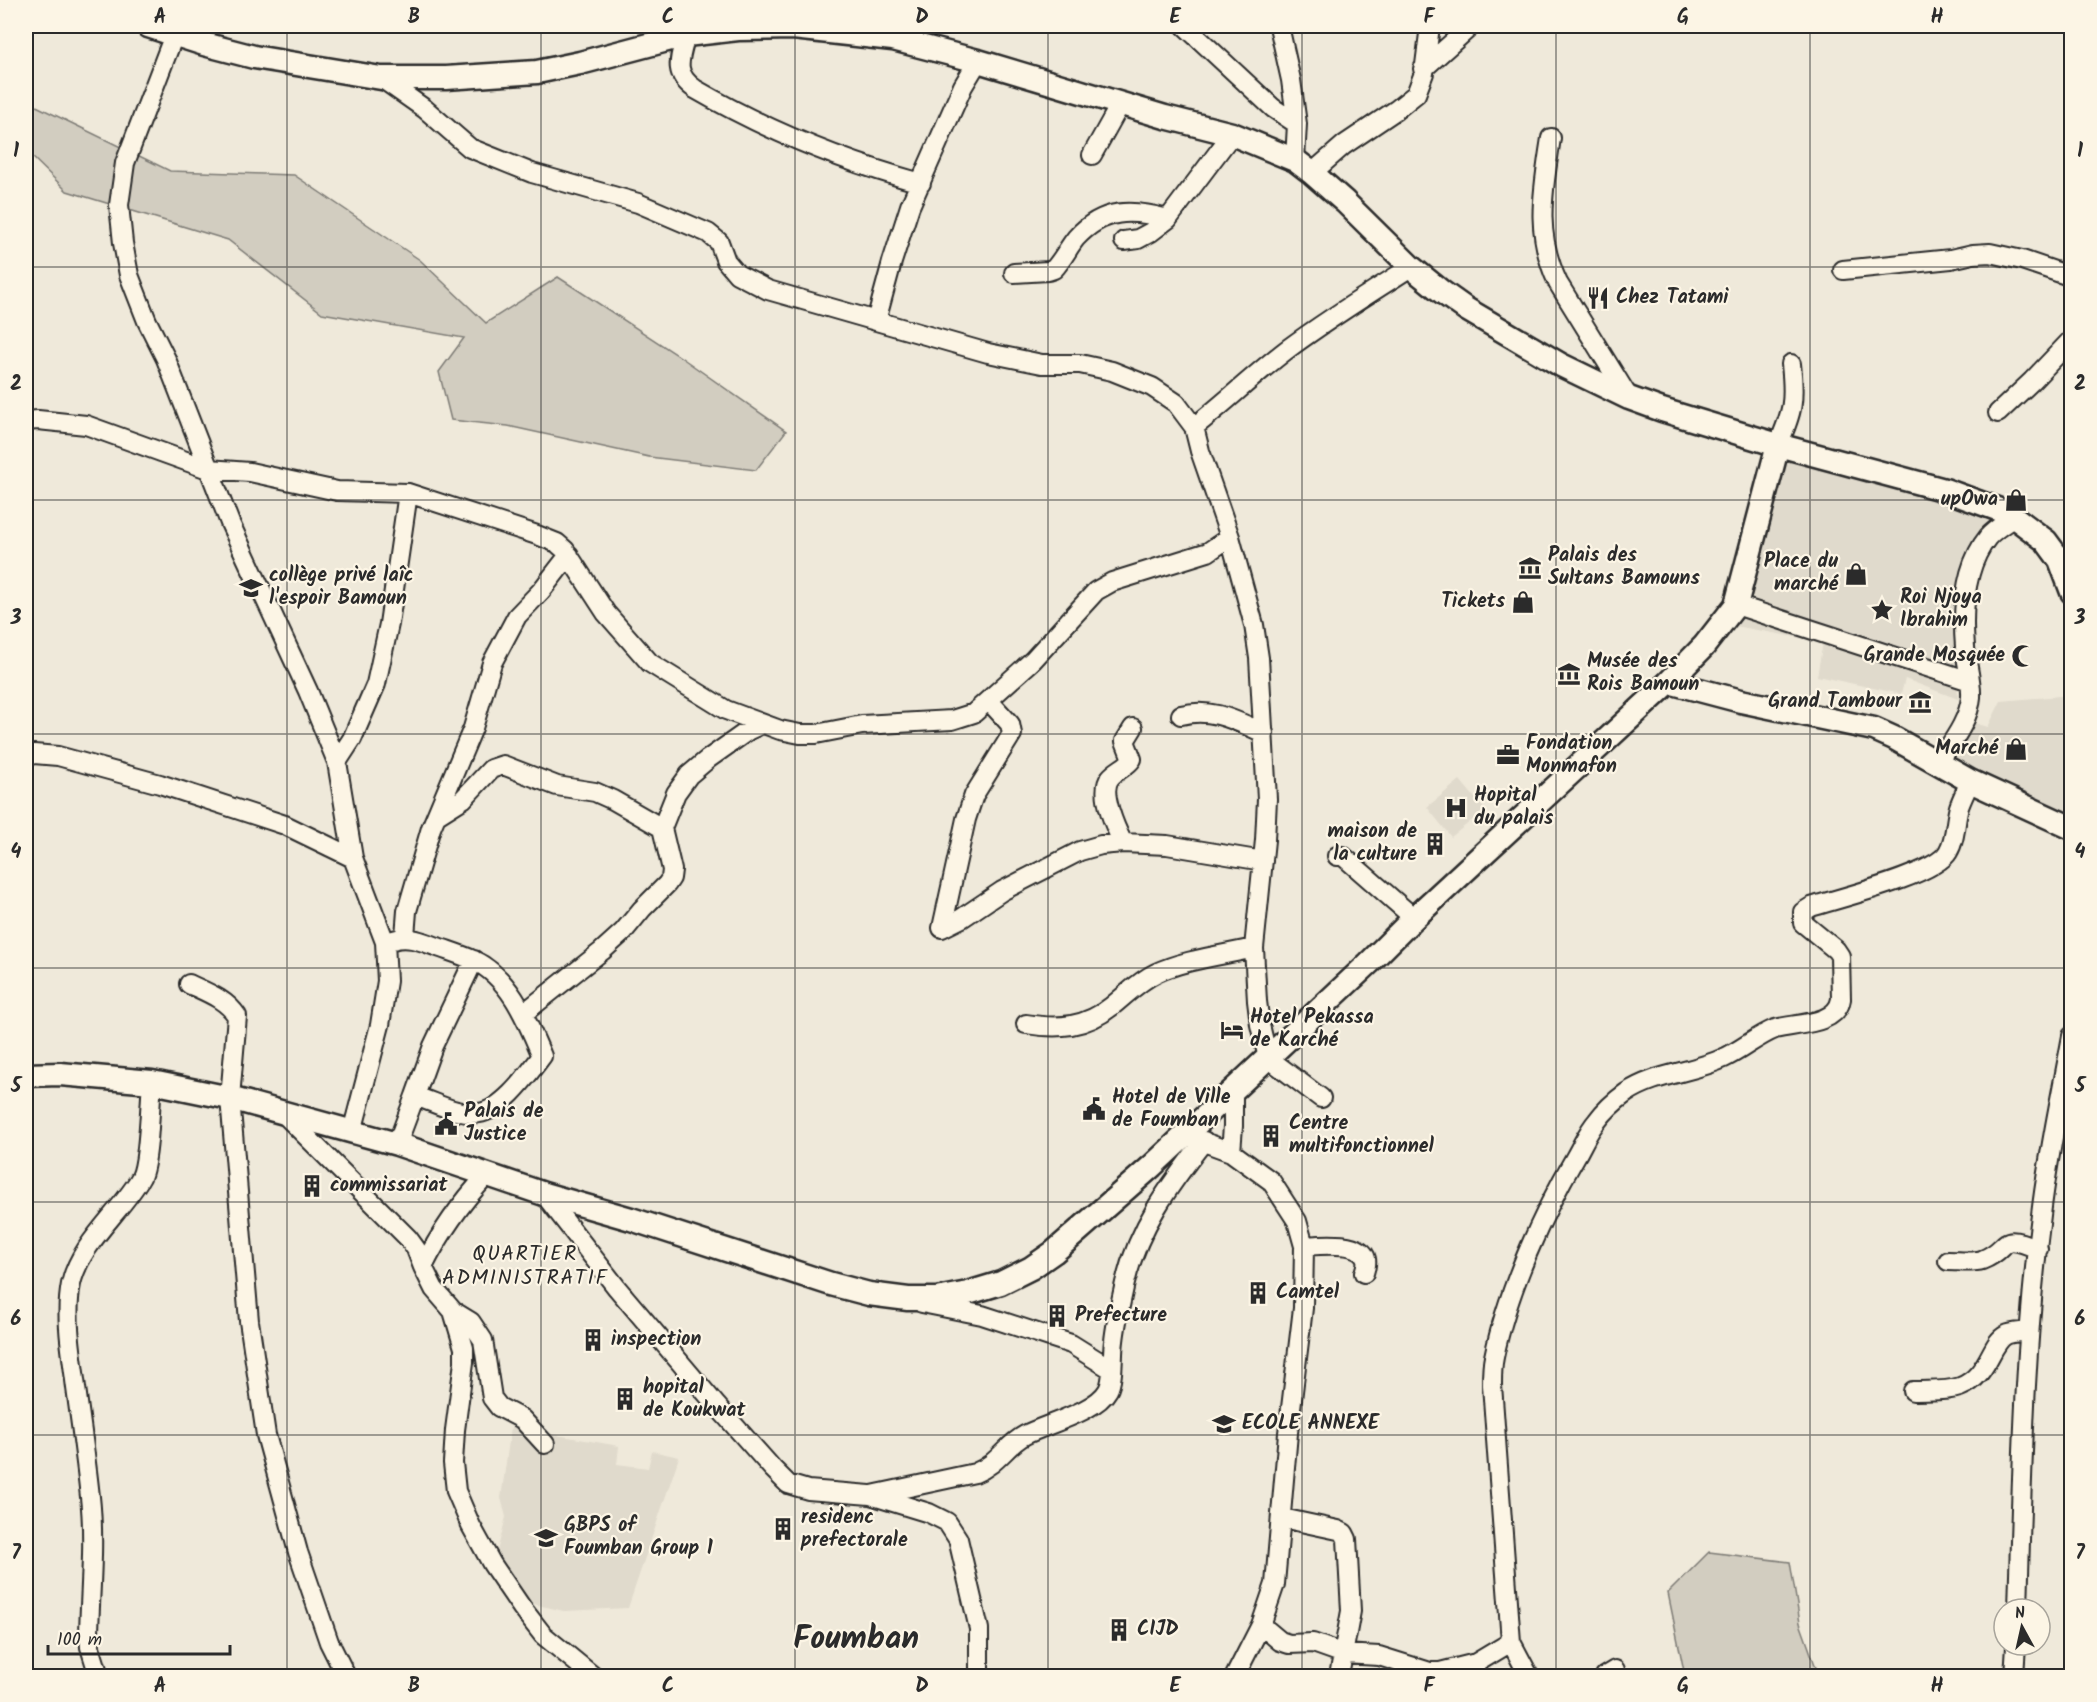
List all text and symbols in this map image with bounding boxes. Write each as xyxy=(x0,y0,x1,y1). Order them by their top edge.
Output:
text: A xyxy=(154,2,166,34)
text: B xyxy=(408,2,420,34)
text: C xyxy=(662,2,674,34)
text: D xyxy=(915,2,929,34)
text: E xyxy=(1169,2,1181,34)
text: F xyxy=(1424,2,1436,34)
text: G xyxy=(1677,2,1689,34)
text: H xyxy=(1930,2,1944,34)
text: 1 xyxy=(13,136,19,168)
text: 1 xyxy=(2077,136,2083,168)
place label: Chez Tatami xyxy=(1616,282,1729,314)
restaurant icon: Chez Tatami xyxy=(1585,285,1611,311)
text: 2 xyxy=(10,369,22,401)
text: 2 xyxy=(2074,369,2086,401)
place label: upOwa xyxy=(1941,484,1998,516)
shop icon: upOwa xyxy=(2003,487,2029,513)
place label: Palais des Sultans Bamouns xyxy=(1548,540,1700,595)
place label: Place du marché xyxy=(1764,546,1839,601)
museum icon: Palais des Sultans Bamouns xyxy=(1517,555,1543,581)
place label: collège privé laîc l'espoir Bamoun xyxy=(269,560,414,615)
shop icon: Place du marché xyxy=(1843,561,1869,587)
school or university icon: collège privé laîc l'espoir Bamoun xyxy=(238,575,264,601)
place label: Roi Njoya Ibrahim xyxy=(1900,582,1982,637)
place label: Tickets xyxy=(1441,586,1506,618)
shop icon: Tickets xyxy=(1510,589,1536,615)
place icon: Roi Njoya Ibrahim xyxy=(1869,597,1895,623)
text: 3 xyxy=(10,603,22,635)
text: 3 xyxy=(2074,603,2086,635)
place label: Grande Mosquée xyxy=(1864,640,2005,672)
mosque icon: Grande Mosquée xyxy=(2010,643,2036,669)
place label: Musée des Rois Bamoun xyxy=(1587,646,1699,701)
museum icon: Musée des Rois Bamoun xyxy=(1556,661,1582,687)
place label: Grand Tambour xyxy=(1768,686,1903,718)
museum icon: Grand Tambour xyxy=(1907,689,1933,715)
place label: Fondation Monmafon xyxy=(1526,728,1617,783)
place label: Marché xyxy=(1935,733,1999,765)
shop icon: Marché xyxy=(2003,736,2029,762)
office icon: Fondation Monmafon xyxy=(1495,742,1521,768)
place label: Hopital du palais xyxy=(1474,780,1554,835)
hospital icon: Hopital du palais xyxy=(1443,795,1469,821)
place label: maison de la culture xyxy=(1327,816,1417,871)
building icon: maison de la culture xyxy=(1422,831,1448,857)
text: 4 xyxy=(11,837,22,869)
text: 4 xyxy=(2075,837,2086,869)
place label: Hotel Pekassa de Karché xyxy=(1250,1002,1374,1057)
hotel icon: Hotel Pekassa de Karché xyxy=(1219,1017,1245,1043)
text: 5 xyxy=(10,1071,23,1103)
text: 5 xyxy=(2074,1071,2087,1103)
place label: Hotel de Ville de Foumban xyxy=(1112,1082,1231,1137)
place label: Palais de Justice xyxy=(464,1096,544,1151)
public building icon: Hotel de Ville de Foumban xyxy=(1081,1096,1107,1122)
place label: Centre multifonctionnel xyxy=(1289,1108,1435,1163)
public building icon: Palais de Justice xyxy=(433,1111,459,1137)
building icon: Centre multifonctionnel xyxy=(1258,1123,1284,1149)
place label: commissariat xyxy=(330,1170,448,1202)
building icon: commissariat xyxy=(299,1173,325,1199)
district label: QUARTIER ADMINISTRATIF xyxy=(442,1238,608,1295)
place label: Camtel xyxy=(1276,1277,1340,1309)
building icon: Camtel xyxy=(1245,1280,1271,1306)
place label: Prefecture xyxy=(1075,1300,1167,1332)
building icon: Prefecture xyxy=(1044,1303,1070,1329)
text: 6 xyxy=(11,1304,22,1336)
text: 6 xyxy=(2075,1304,2086,1336)
place label: inspection xyxy=(611,1324,701,1356)
building icon: inspection xyxy=(580,1327,606,1353)
place label: hopital de Koukwat xyxy=(643,1372,746,1427)
building icon: hopital de Koukwat xyxy=(612,1386,638,1412)
place label: ECOLE ANNEXE xyxy=(1242,1408,1380,1440)
school or university icon: ECOLE ANNEXE xyxy=(1211,1411,1237,1437)
place label: residenc prefectorale xyxy=(800,1502,908,1557)
place label: GBPS of Foumban Group 1 xyxy=(564,1510,713,1565)
building icon: residenc prefectorale xyxy=(770,1516,796,1542)
school or university icon: GBPS of Foumban Group 1 xyxy=(533,1525,559,1551)
text: 7 xyxy=(11,1538,21,1570)
text: 7 xyxy=(2075,1538,2085,1570)
north arrow xyxy=(1992,1597,2052,1657)
text: N xyxy=(2013,1601,2027,1627)
district label: Foumban xyxy=(793,1614,919,1665)
place label: CIJD xyxy=(1137,1614,1179,1646)
building icon: CIJD xyxy=(1106,1617,1132,1643)
scale bar xyxy=(48,1618,230,1656)
text: 100 m xyxy=(57,1626,102,1655)
text: A xyxy=(154,1671,166,1702)
text: B xyxy=(408,1671,420,1702)
text: C xyxy=(662,1671,674,1702)
text: D xyxy=(915,1671,929,1702)
text: E xyxy=(1169,1671,1181,1702)
text: F xyxy=(1424,1671,1436,1702)
text: G xyxy=(1677,1671,1689,1702)
text: H xyxy=(1930,1671,1944,1702)

